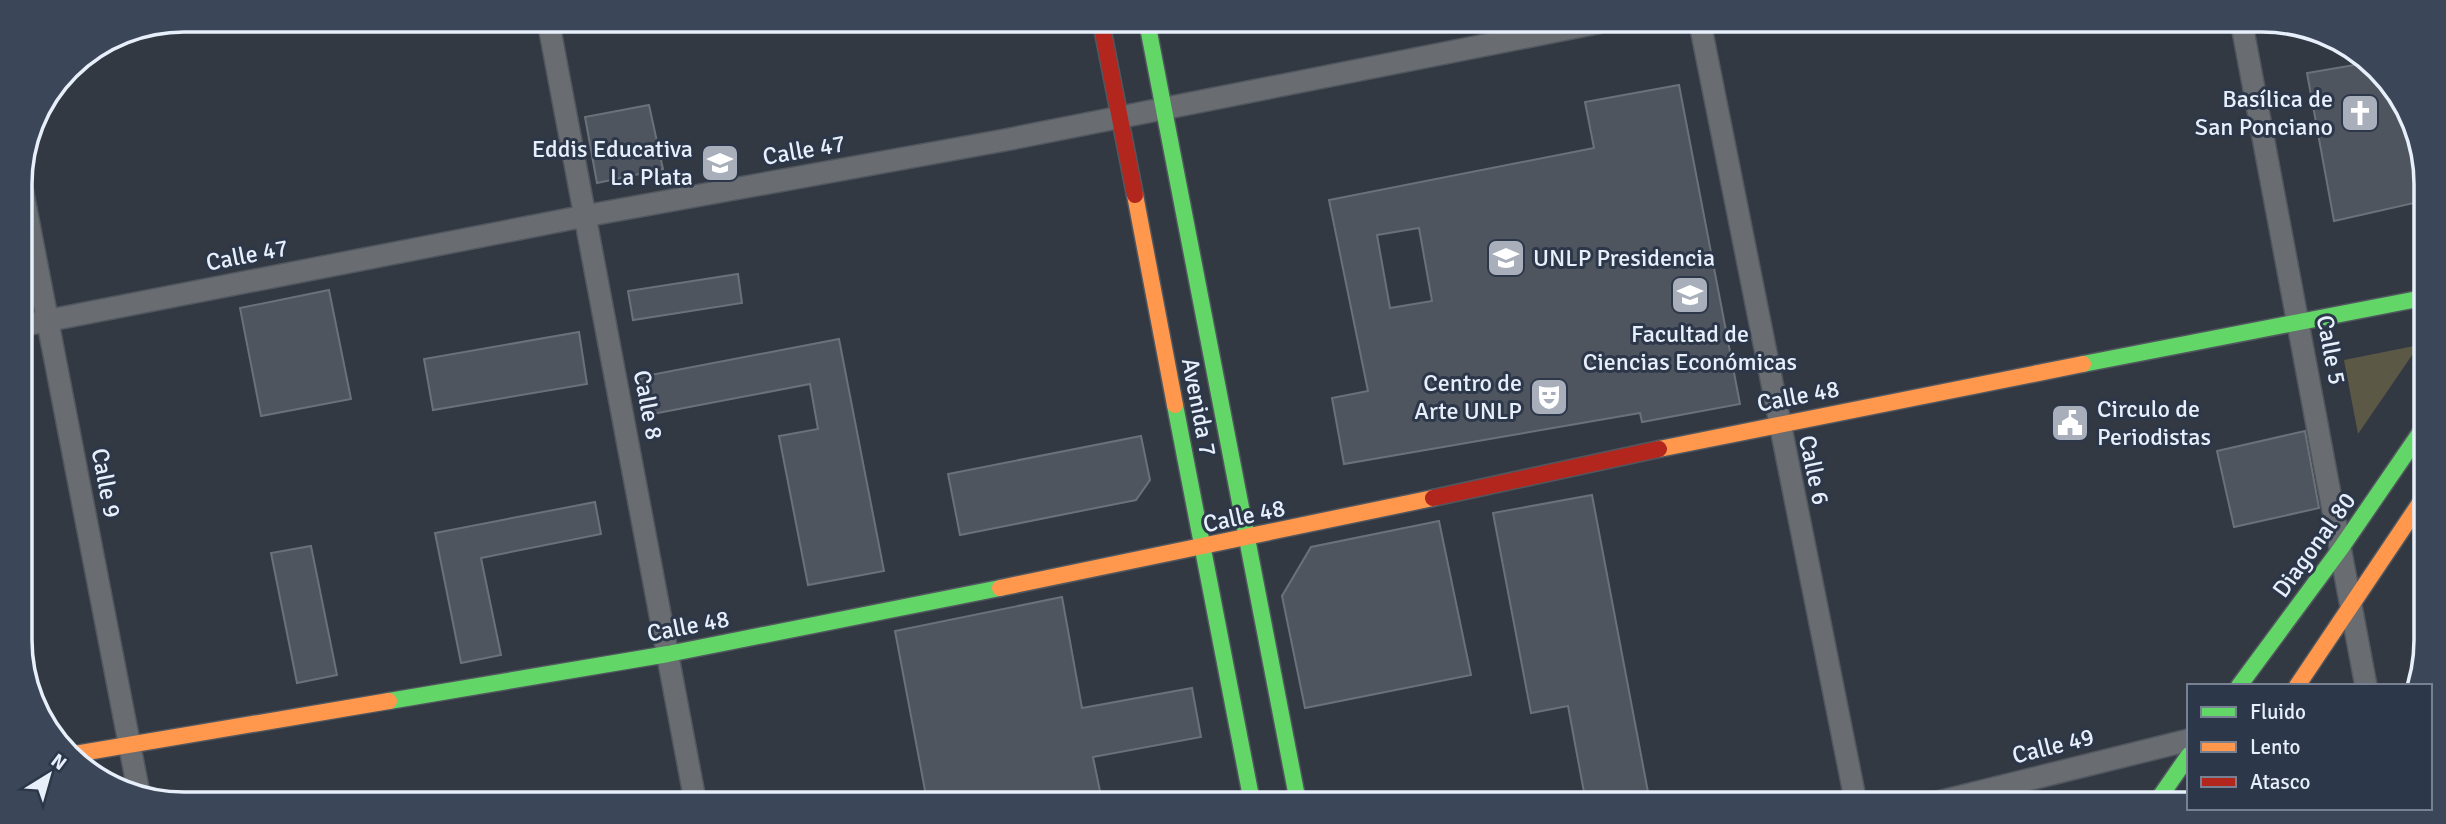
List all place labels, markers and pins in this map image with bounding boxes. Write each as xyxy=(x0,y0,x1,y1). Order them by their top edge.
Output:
place label: Basílica de San Ponciano xyxy=(2195,84,2333,142)
church icon: Basílica de San Ponciano xyxy=(2339,92,2381,134)
place label: Eddis Educativa La Plata xyxy=(532,134,693,192)
school or university icon: Eddis Educativa La Plata xyxy=(699,142,741,184)
school or university icon: UNLP Presidencia xyxy=(1485,237,1527,279)
place label: UNLP Presidencia xyxy=(1533,243,1715,273)
school or university icon: Facultad de Ciencias Económicas xyxy=(1669,274,1711,316)
place label: Facultad de Ciencias Económicas xyxy=(1583,319,1797,377)
place label: Centro de Arte UNLP xyxy=(1414,368,1522,426)
theatre icon: Centro de Arte UNLP xyxy=(1528,376,1570,418)
place label: Circulo de Periodistas xyxy=(2097,394,2211,452)
public building icon: Circulo de Periodistas xyxy=(2049,402,2091,444)

